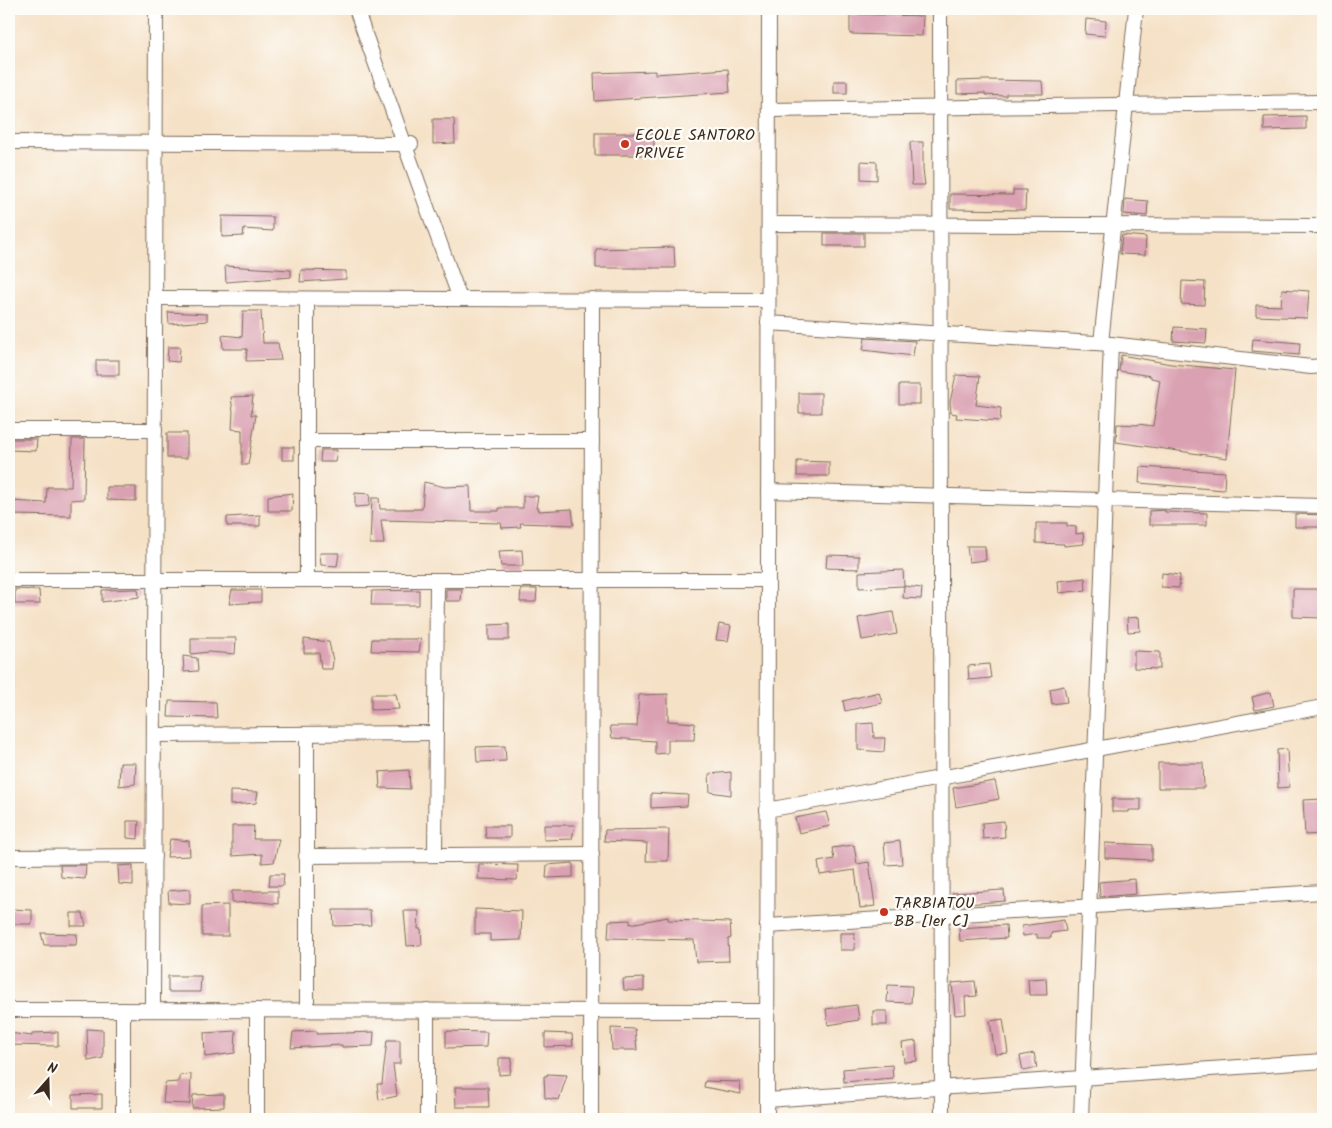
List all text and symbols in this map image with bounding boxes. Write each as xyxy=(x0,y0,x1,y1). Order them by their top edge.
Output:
place label: ECOLE SANTORO PRIVEE xyxy=(635,123,755,166)
marker: ECOLE SANTORO PRIVEE xyxy=(619,138,631,150)
place label: TARBIATOU BB [1er C] xyxy=(894,891,975,934)
marker: TARBIATOU BB [1er C] xyxy=(878,906,890,918)
north arrow xyxy=(22,1056,72,1106)
text: N xyxy=(44,1057,60,1081)

